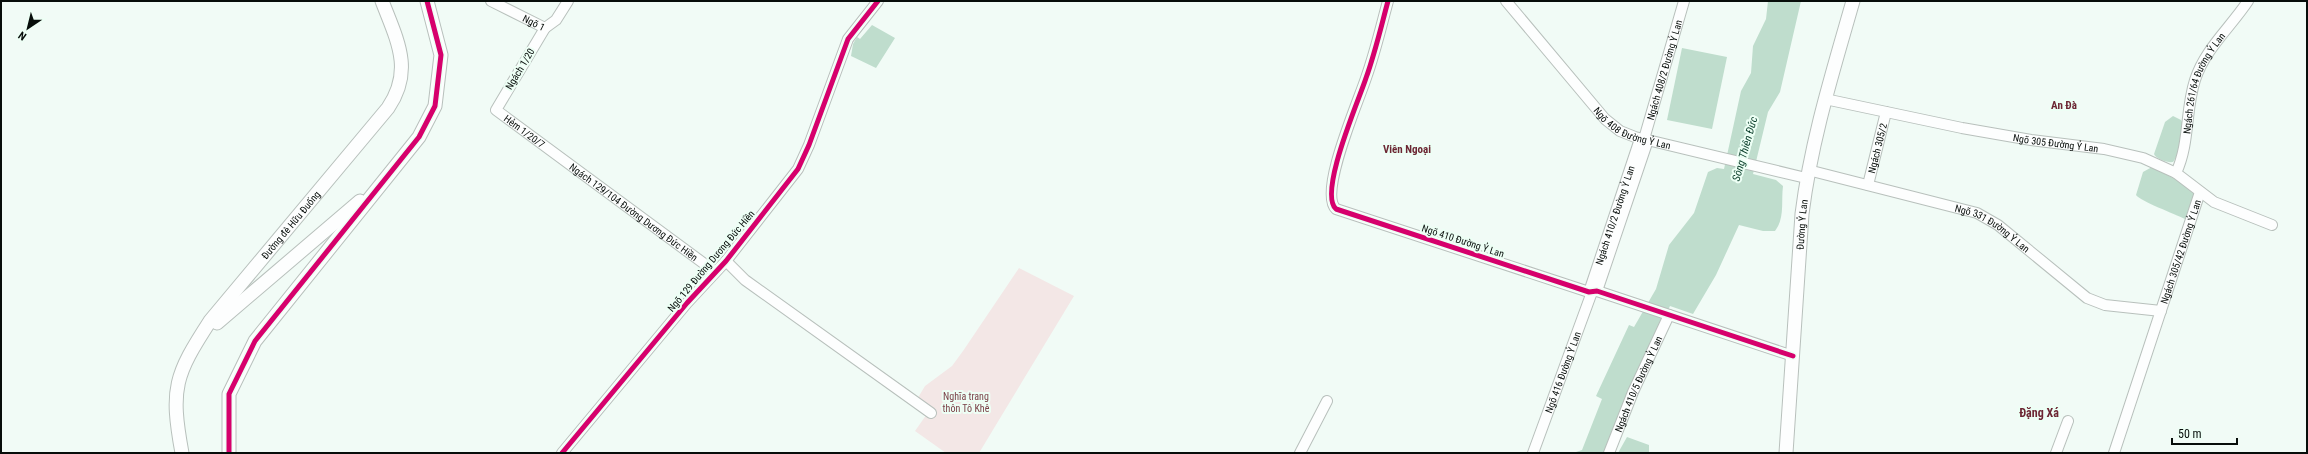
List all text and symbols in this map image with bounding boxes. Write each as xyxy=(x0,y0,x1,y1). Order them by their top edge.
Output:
north arrow xyxy=(8,8,48,48)
street label: Ngõ 1 xyxy=(521,12,547,33)
street label: Ngách 408/2 Đường Ỷ Lan xyxy=(1644,18,1684,121)
text: N xyxy=(16,28,29,43)
street label: Ngách 261/64 Đường Ỷ Lan xyxy=(2181,30,2227,135)
street label: Ngách 1/20 xyxy=(503,46,537,92)
district label: An Đà xyxy=(2051,99,2077,112)
street label: Ngõ 408 Đường Ỷ Lan xyxy=(1592,105,1672,151)
street label: Hẻm 1/20/7 xyxy=(502,112,547,150)
water label: Sông Thiên Đức xyxy=(1730,115,1760,183)
street label: Ngách 305/2 xyxy=(1866,122,1889,174)
street label: Ngõ 305 Đường Ỷ Lan xyxy=(2012,131,2099,154)
district label: Viên Ngoại xyxy=(1383,143,1431,156)
street label: Ngách 129/104 Đường Dương Đức Hiền xyxy=(568,161,700,263)
street label: Ngách 410/2 Đường Ỷ Lan xyxy=(1593,164,1636,266)
street label: Đường đê Hữu Đuống xyxy=(259,188,322,261)
street label: Ngách 305/42 Đường Ỷ Lan xyxy=(2158,198,2203,305)
street label: Đường Ỷ Lan xyxy=(1794,199,1809,250)
street label: Ngõ 331 Đường Ỷ Lan xyxy=(1954,202,2032,254)
street label: Ngõ 129 Đường Dương Đức Hiền xyxy=(665,207,757,314)
street label: Ngõ 410 Đường Ỷ Lan xyxy=(1420,221,1506,260)
street label: Ngõ 416 Đường Ỷ Lan xyxy=(1543,330,1583,415)
street label: Ngách 410/5 Đường Ỷ Lan xyxy=(1612,334,1664,434)
park label: Nghĩa trang thôn Tô Khê xyxy=(943,391,990,414)
district label: Đặng Xá xyxy=(2019,406,2059,420)
scale bar xyxy=(2172,420,2237,446)
text: 50 m xyxy=(2178,427,2202,441)

